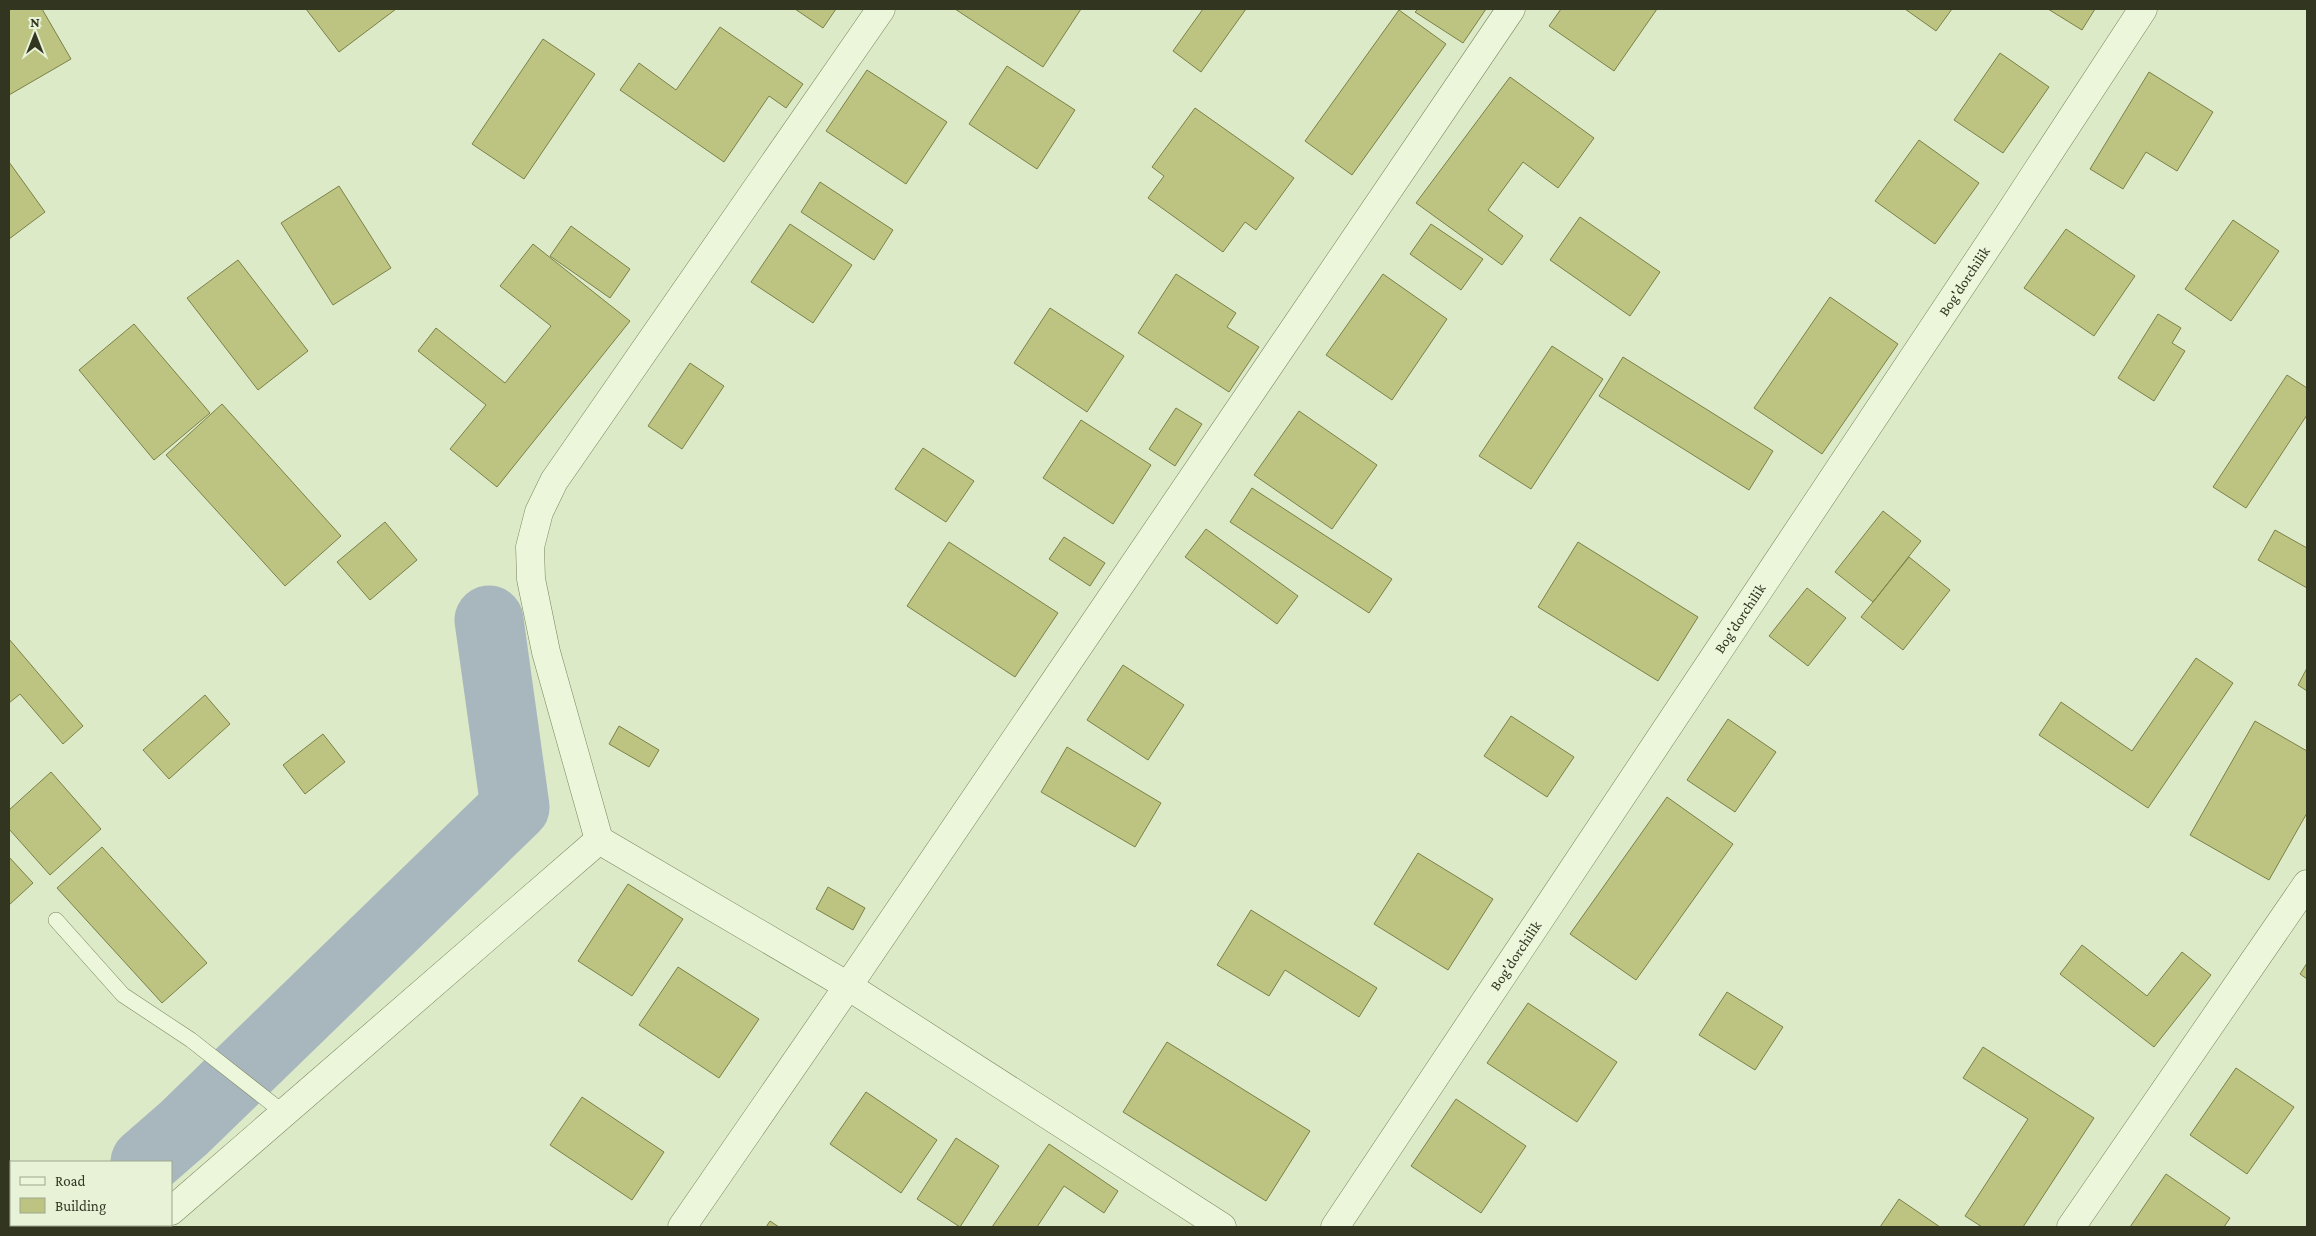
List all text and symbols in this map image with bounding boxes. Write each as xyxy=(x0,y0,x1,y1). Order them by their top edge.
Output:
north arrow xyxy=(10,10,60,60)
text: N xyxy=(30,14,40,30)
street label: Bog'dorchilik xyxy=(1935,243,1994,319)
street label: Bog'dorchilik xyxy=(1711,580,1769,656)
street label: Bog'dorchilik xyxy=(1487,917,1545,993)
legend xyxy=(10,1161,172,1226)
text: Road xyxy=(55,1173,86,1189)
text: Building xyxy=(55,1198,106,1215)

